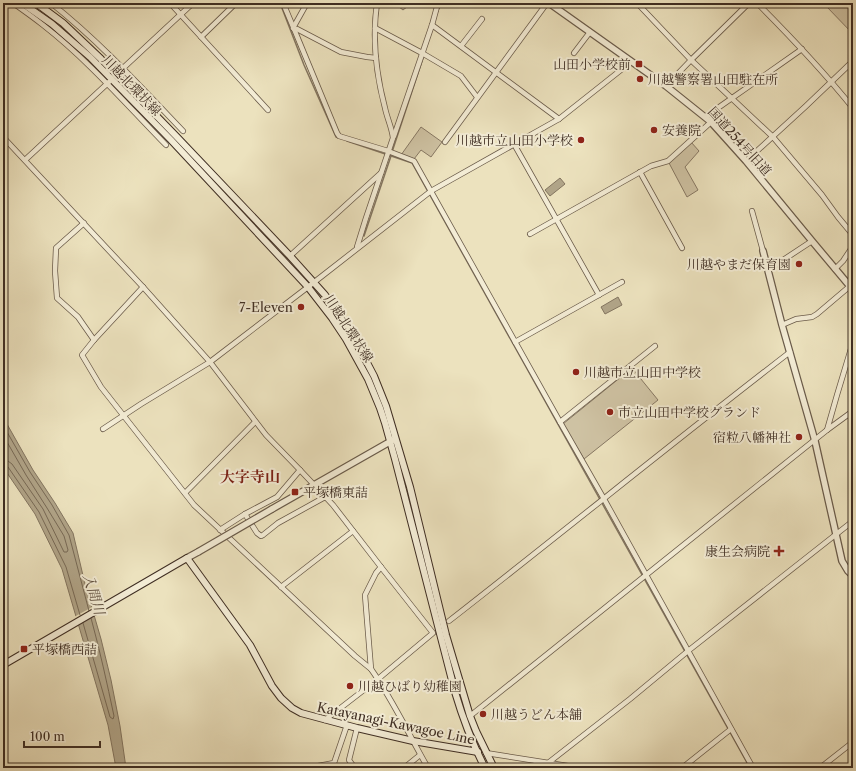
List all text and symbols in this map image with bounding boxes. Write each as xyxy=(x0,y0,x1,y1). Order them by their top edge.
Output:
street label: 川越北環状線 xyxy=(99,51,165,119)
place label: 山田小学校前 xyxy=(553,56,631,72)
marker: 山田小学校前 xyxy=(634,59,644,69)
place label: 川越警察署山田駐在所 xyxy=(648,71,778,87)
marker: 川越警察署山田駐在所 xyxy=(635,74,645,84)
street label: 国道254号旧道 xyxy=(705,103,775,179)
place label: 安養院 xyxy=(662,122,701,138)
marker: 安養院 xyxy=(649,125,659,135)
place label: 川越市立山田小学校 xyxy=(456,132,573,148)
marker: 川越市立山田小学校 xyxy=(576,135,586,145)
place label: 川越やまだ保育園 xyxy=(687,256,791,272)
marker: 川越やまだ保育園 xyxy=(794,259,804,269)
street label: 川越北環状線 xyxy=(321,291,377,365)
place label: 7-Eleven xyxy=(239,299,293,315)
marker: 7-Eleven xyxy=(296,302,306,312)
place label: 川越市立山田中学校 xyxy=(584,364,701,380)
marker: 川越市立山田中学校 xyxy=(571,367,581,377)
place label: 市立山田中学校グランド xyxy=(618,404,761,420)
marker: 市立山田中学校グランド xyxy=(605,407,615,417)
place label: 宿粒八幡神社 xyxy=(713,429,791,445)
marker: 宿粒八幡神社 xyxy=(794,432,804,442)
district label: 大字寺山 xyxy=(220,467,280,486)
place label: 平塚橋東詰 xyxy=(303,484,368,500)
marker: 平塚橋東詰 xyxy=(290,487,300,497)
place label: 康生会病院 xyxy=(705,543,770,559)
marker: 康生会病院 xyxy=(773,545,785,557)
water label: 入間川 xyxy=(79,571,109,619)
place label: 平塚橋西詰 xyxy=(32,641,97,657)
marker: 平塚橋西詰 xyxy=(19,644,29,654)
place label: 川越ひばり幼稚園 xyxy=(358,678,462,694)
marker: 川越ひばり幼稚園 xyxy=(345,681,355,691)
street label: Katayanagi-Kawagoe Line xyxy=(316,698,476,748)
place label: 川越うどん本舗 xyxy=(491,706,582,722)
marker: 川越うどん本舗 xyxy=(478,709,488,719)
scale bar xyxy=(24,723,100,749)
text: 100 m xyxy=(30,729,65,744)

